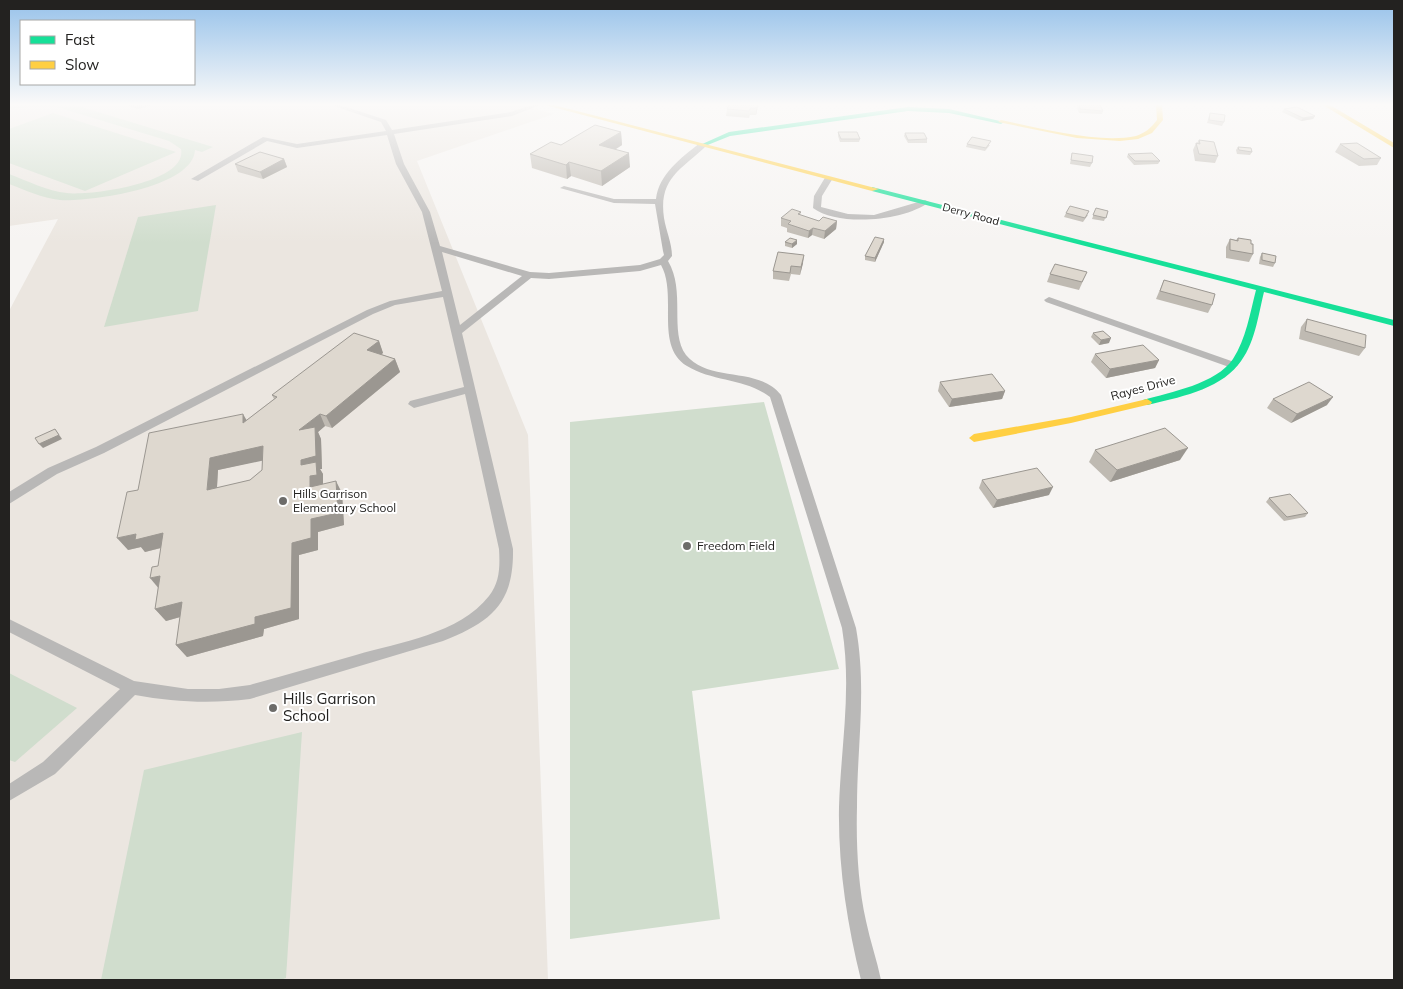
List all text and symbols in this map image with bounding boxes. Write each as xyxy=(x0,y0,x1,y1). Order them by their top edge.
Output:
legend xyxy=(20,20,195,85)
text: Fast xyxy=(65,30,95,49)
text: Slow xyxy=(65,55,99,74)
street label: Derry Road xyxy=(941,200,1001,228)
street label: Rayes Drive xyxy=(1109,372,1177,403)
place label: Hills Garrison Elementary School xyxy=(293,486,396,515)
marker: Hills Garrison Elementary School xyxy=(277,495,289,507)
place label: Freedom Field xyxy=(697,538,775,553)
marker: Freedom Field xyxy=(681,540,693,552)
place label: Hills Garrison School xyxy=(283,689,376,725)
marker: Hills Garrison School xyxy=(267,702,279,714)

